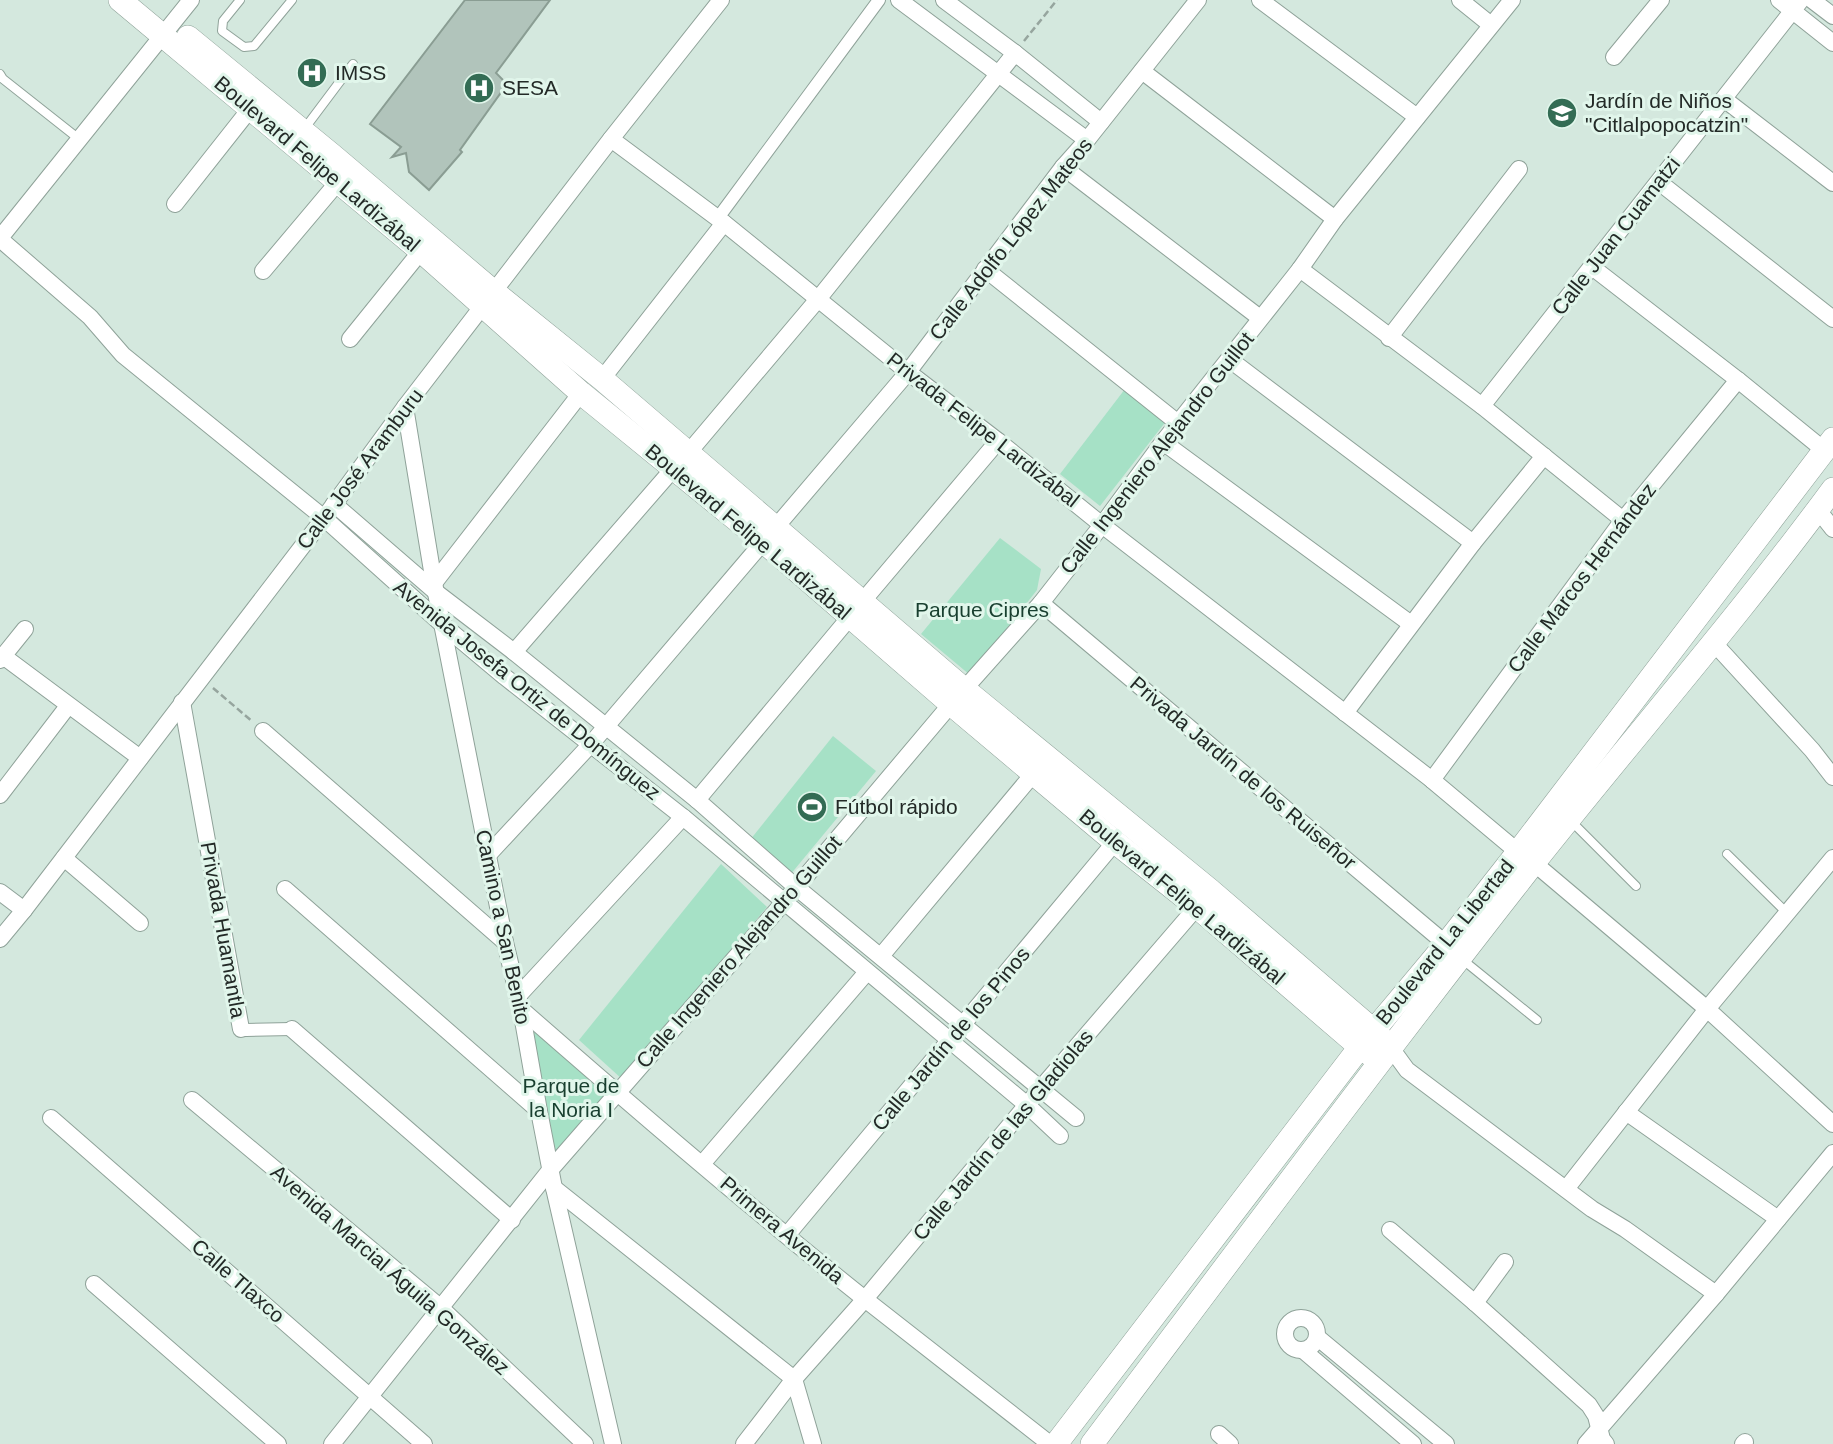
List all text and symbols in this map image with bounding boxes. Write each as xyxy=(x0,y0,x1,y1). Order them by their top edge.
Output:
hospital icon: IMSS xyxy=(295,56,329,90)
place label: IMSS xyxy=(335,61,386,84)
street label: Boulevard Felipe Lardizábal xyxy=(210,71,424,256)
hospital icon: SESA xyxy=(462,71,496,105)
place label: SESA xyxy=(502,76,558,99)
place label: Jardín de Niños "Citlalpopocatzin" xyxy=(1585,89,1748,136)
school or university icon: Jardín de Niños "Citlalpopocatzin" xyxy=(1545,96,1579,130)
street label: Calle Adolfo López Mateos xyxy=(925,133,1097,344)
street label: Calle Juan Cuamatzi xyxy=(1547,152,1684,319)
street label: Calle Ingeniero Alejandro Guillot xyxy=(1055,327,1258,578)
street label: Privada Felipe Lardizábal xyxy=(883,348,1084,512)
street label: Calle José Aramburu xyxy=(292,384,427,553)
street label: Boulevard Felipe Lardizábal xyxy=(641,439,855,624)
street label: Calle Marcos Hernández xyxy=(1503,478,1660,677)
street label: Avenida Josefa Ortiz de Domínguez xyxy=(390,575,665,804)
park label: Parque Cipres xyxy=(915,598,1049,621)
street label: Privada Jardín de los Ruiseñor xyxy=(1126,672,1361,874)
sports icon: Fútbol rápido xyxy=(795,790,829,824)
place label: Fútbol rápido xyxy=(835,795,958,818)
street label: Boulevard Felipe Lardizábal xyxy=(1075,804,1289,989)
street label: Camino a San Benito xyxy=(472,827,535,1026)
street label: Calle Ingeniero Alejandro Guillot xyxy=(632,831,846,1072)
street label: Privada Huamantla xyxy=(197,840,250,1020)
street label: Boulevard La Libertad xyxy=(1371,855,1518,1029)
street label: Calle Jardín de los Pinos xyxy=(867,942,1034,1135)
street label: Calle Jardín de las Gladiolas xyxy=(908,1025,1097,1244)
park label: Parque de la Noria I xyxy=(523,1074,619,1121)
street label: Avenida Marcial Águila González xyxy=(267,1160,514,1379)
street label: Primera Avenida xyxy=(716,1171,849,1288)
street label: Calle Tlaxco xyxy=(187,1234,289,1327)

